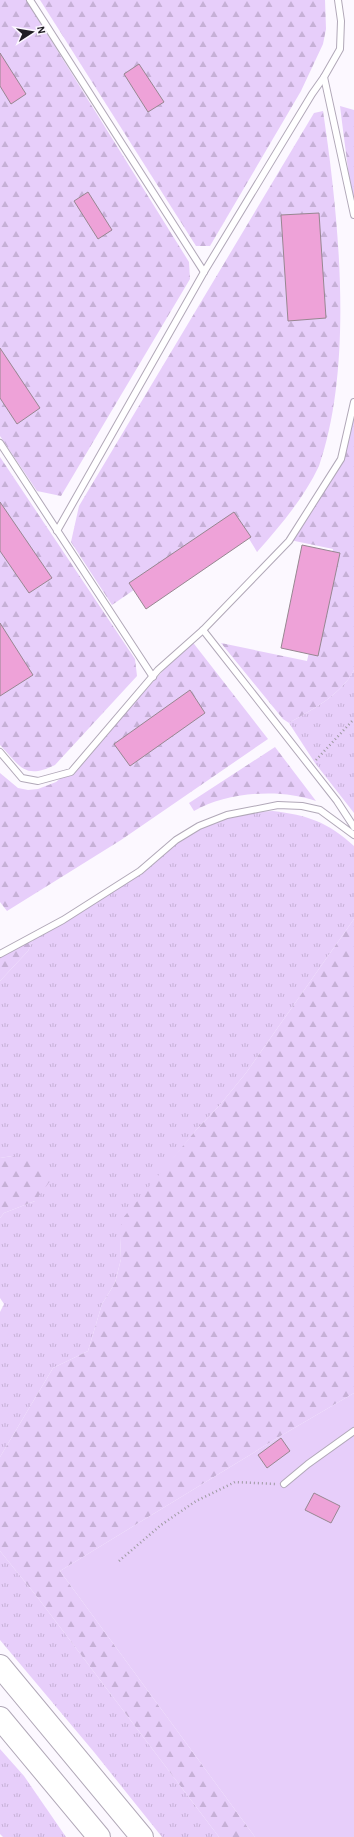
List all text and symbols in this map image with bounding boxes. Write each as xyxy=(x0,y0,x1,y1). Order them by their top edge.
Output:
north arrow xyxy=(12,12,52,52)
text: N xyxy=(35,25,47,35)

